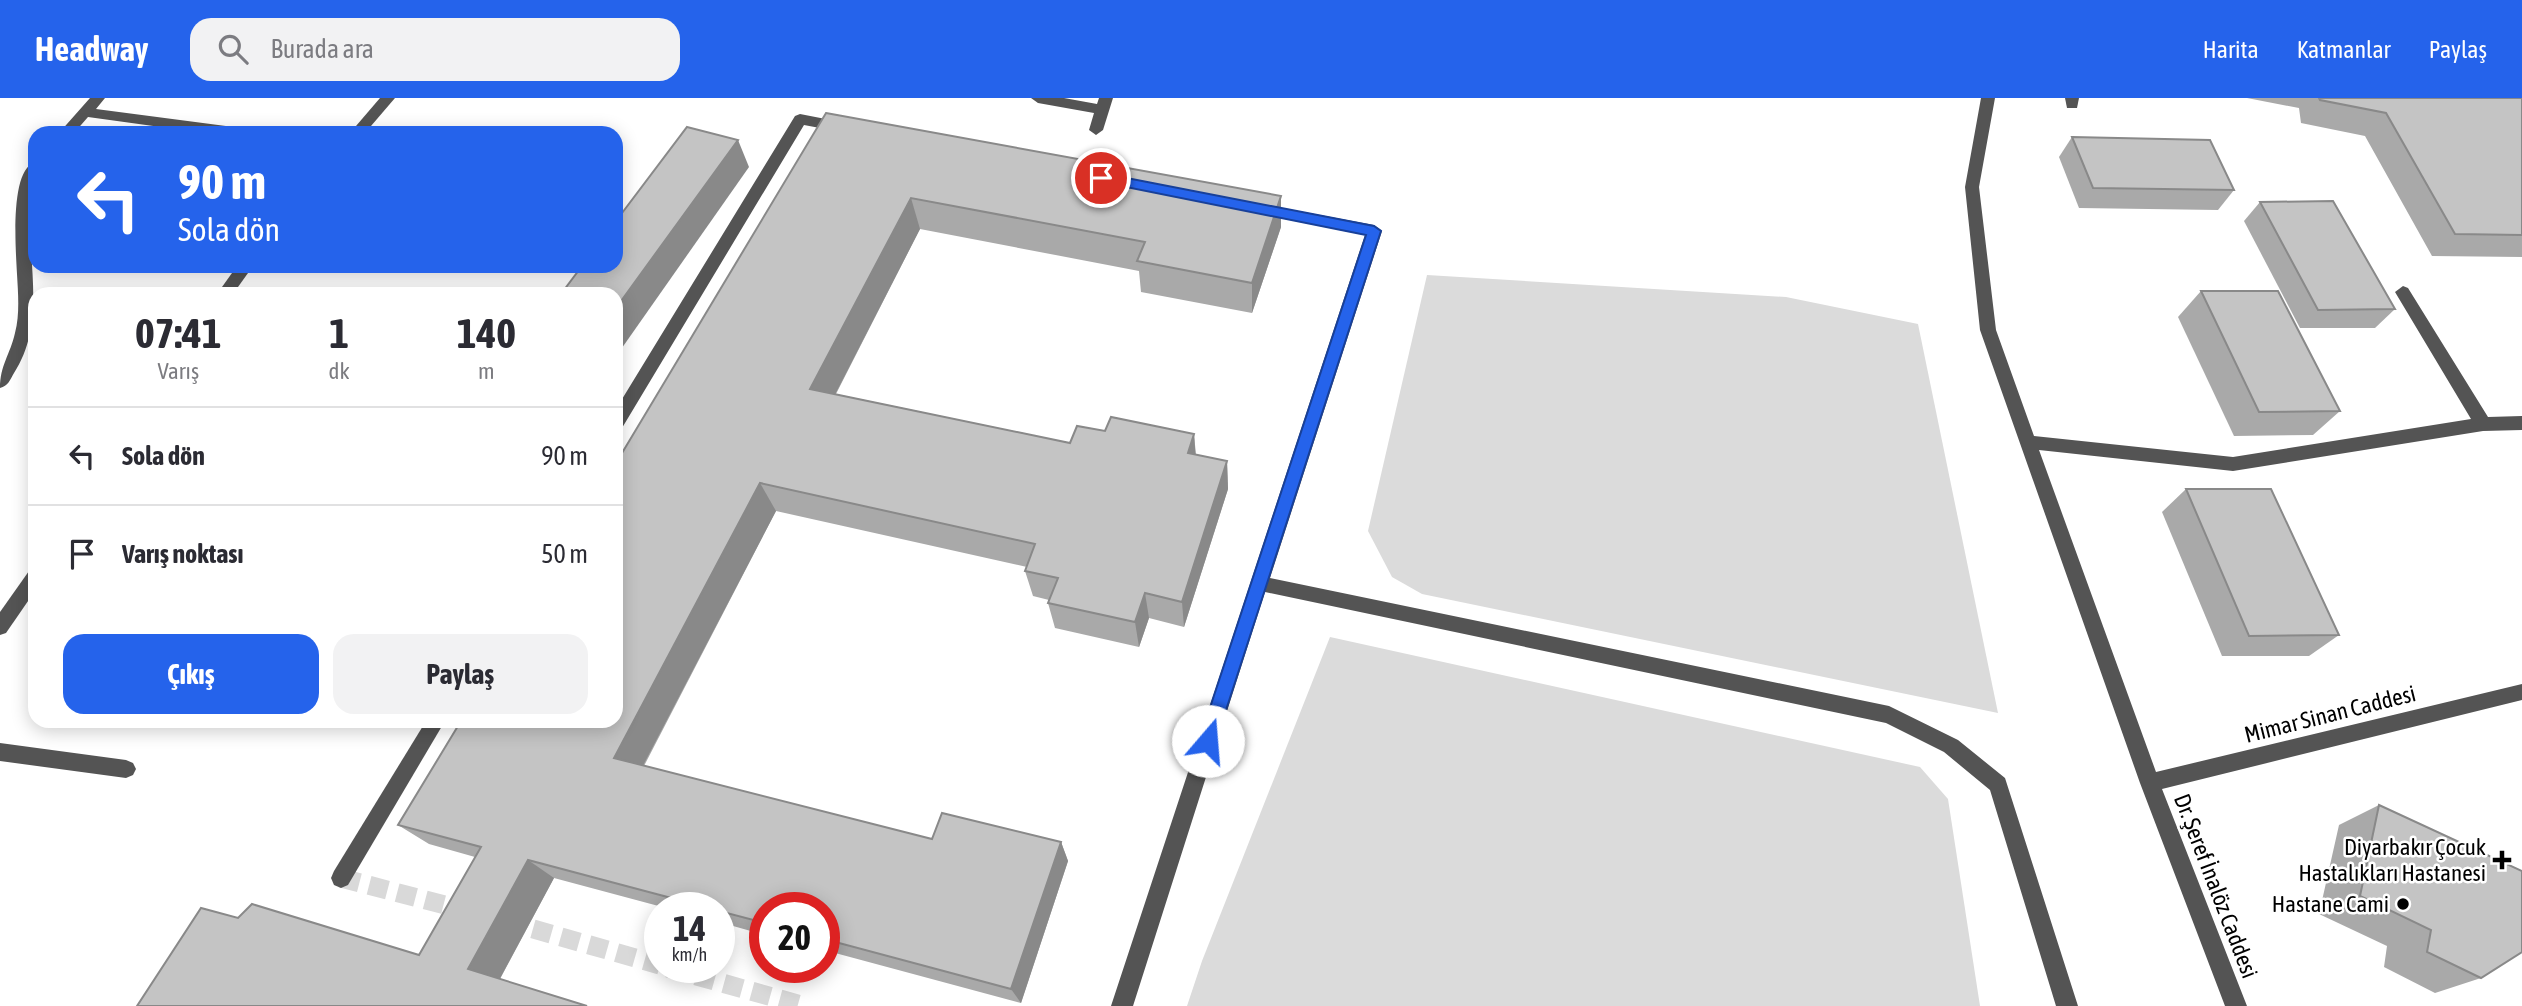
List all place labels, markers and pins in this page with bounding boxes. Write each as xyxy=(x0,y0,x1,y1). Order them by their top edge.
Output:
pin xyxy=(1071,148,1131,208)
place label: Diyarbakır Çocuk Hastalıkları Hastanesi xyxy=(2298,834,2486,886)
marker: Diyarbakır Çocuk Hastalıkları Hastanesi xyxy=(2492,850,2512,870)
place label: Hastane Cami xyxy=(2272,891,2389,917)
marker: Hastane Cami xyxy=(2395,896,2411,912)

